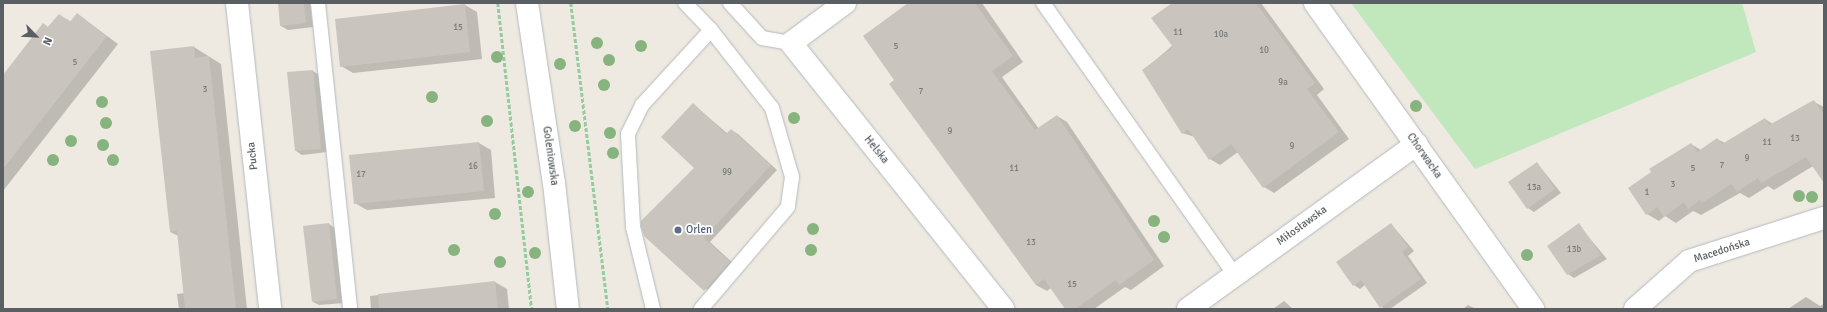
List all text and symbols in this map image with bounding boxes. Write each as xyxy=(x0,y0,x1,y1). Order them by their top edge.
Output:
north arrow xyxy=(16,16,56,56)
house number: 15 xyxy=(453,23,463,33)
house number: 11 xyxy=(1173,28,1183,38)
house number: 10a xyxy=(1214,30,1228,40)
text: N xyxy=(40,35,55,47)
house number: 5 xyxy=(894,42,898,52)
house number: 10 xyxy=(1259,46,1269,56)
house number: 5 xyxy=(73,58,77,68)
house number: 9a xyxy=(1278,78,1288,88)
house number: 3 xyxy=(203,85,207,95)
house number: 7 xyxy=(919,87,923,97)
street label: Goleniowska xyxy=(539,125,561,187)
house number: 9 xyxy=(948,127,952,137)
street label: Chorwacka xyxy=(1404,131,1444,181)
street label: Helska xyxy=(861,133,891,167)
house number: 13 xyxy=(1790,134,1800,144)
house number: 11 xyxy=(1762,138,1772,148)
street label: Pucka xyxy=(245,141,261,171)
house number: 9 xyxy=(1290,142,1294,152)
house number: 9 xyxy=(1745,154,1749,164)
house number: 7 xyxy=(1720,161,1724,171)
house number: 16 xyxy=(468,162,478,172)
house number: 11 xyxy=(1009,164,1019,174)
house number: 5 xyxy=(1691,164,1695,174)
house number: 99 xyxy=(722,168,732,178)
house number: 17 xyxy=(356,170,366,180)
house number: 3 xyxy=(1671,180,1675,190)
house number: 13a xyxy=(1527,183,1541,193)
house number: 1 xyxy=(1645,188,1649,198)
street label: Miłosławska xyxy=(1274,203,1330,249)
place label: Orlen xyxy=(686,223,712,237)
marker: Orlen xyxy=(673,225,683,235)
street label: Macedońska xyxy=(1692,236,1752,266)
house number: 13 xyxy=(1026,238,1036,248)
house number: 13b xyxy=(1567,245,1581,255)
house number: 15 xyxy=(1067,280,1077,290)

